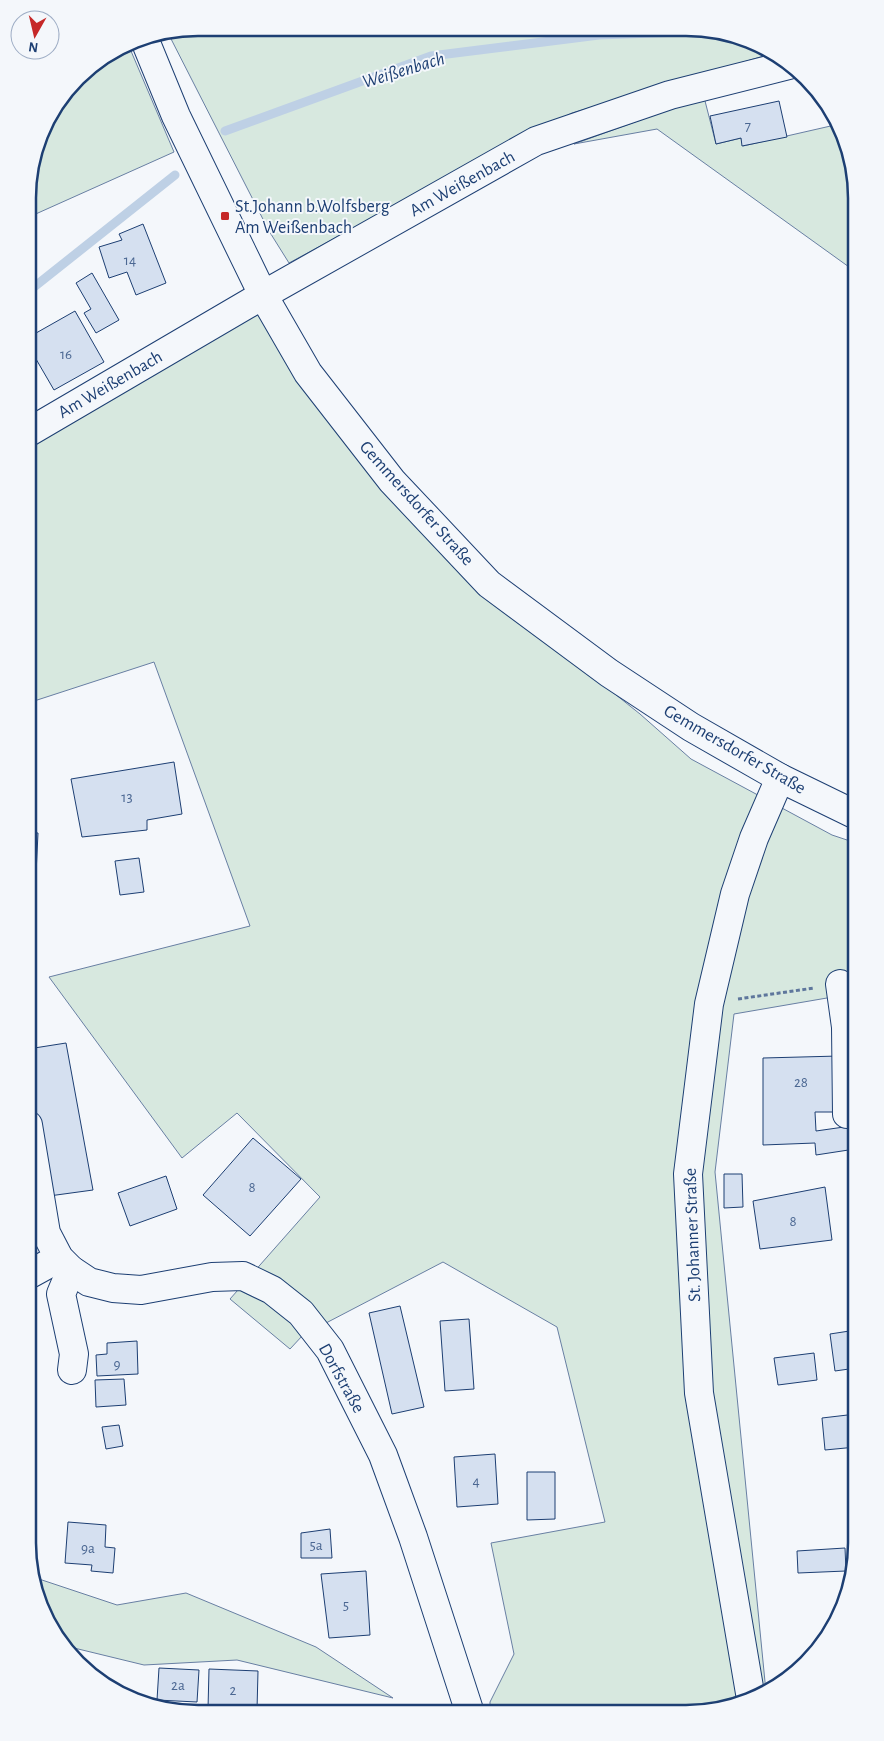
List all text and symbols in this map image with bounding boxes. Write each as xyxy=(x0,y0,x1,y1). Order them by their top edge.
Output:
north arrow xyxy=(10,10,60,60)
text: N xyxy=(28,39,39,54)
water label: Weißenbach xyxy=(360,49,447,92)
house number: 7 xyxy=(745,119,751,134)
street label: Am Weißenbach xyxy=(407,148,518,220)
place label: St.Johann b.Wolfsberg Am Weißenbach xyxy=(235,198,390,237)
marker: St.Johann b.Wolfsberg Am Weißenbach xyxy=(219,210,231,222)
house number: 14 xyxy=(124,253,136,268)
house number: 16 xyxy=(60,347,72,362)
street label: Am Weißenbach xyxy=(55,348,166,422)
street label: Gemmersdorfer Straße xyxy=(356,438,477,569)
street label: Gemmersdorfer Straße xyxy=(660,702,809,798)
house number: 13 xyxy=(121,790,133,805)
house number: 28 xyxy=(794,1075,808,1090)
street label: St. Johanner Straße xyxy=(682,1168,704,1302)
house number: 8 xyxy=(248,1180,256,1195)
house number: 8 xyxy=(789,1214,797,1229)
street label: Dorfstraße xyxy=(315,1341,367,1416)
house number: 9 xyxy=(113,1357,121,1372)
house number: 4 xyxy=(472,1474,480,1489)
house number: 5a xyxy=(309,1538,323,1553)
house number: 9a xyxy=(81,1541,95,1556)
house number: 5 xyxy=(343,1598,349,1613)
house number: 2a xyxy=(171,1678,185,1693)
house number: 2 xyxy=(230,1683,237,1698)

